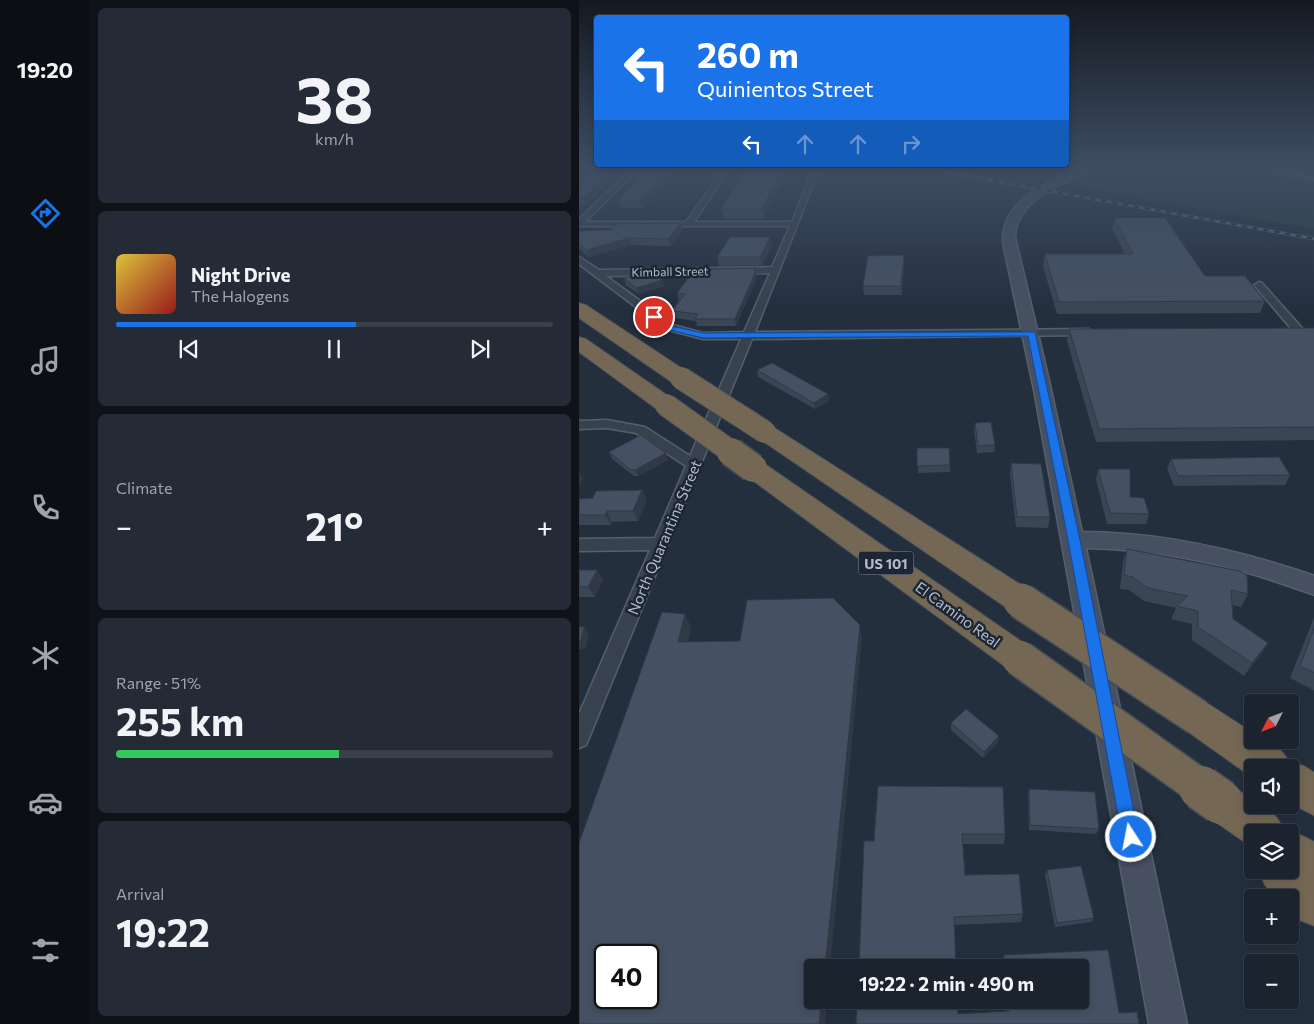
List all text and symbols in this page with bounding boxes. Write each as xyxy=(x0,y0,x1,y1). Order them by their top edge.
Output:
text: 260 m xyxy=(697,32,799,75)
icon: left xyxy=(614,35,679,100)
text: 19:20 xyxy=(17,56,73,83)
text: 38 xyxy=(295,57,374,136)
text: Quinientos Street xyxy=(697,75,874,102)
text: km/h xyxy=(315,129,354,148)
icon: left xyxy=(738,130,766,158)
icon: ahead xyxy=(791,130,819,158)
icon: ahead xyxy=(844,130,872,158)
icon: right xyxy=(897,130,925,158)
icon: directions xyxy=(28,196,63,231)
text: Night Drive xyxy=(191,263,291,286)
street label: Kimball Street xyxy=(631,263,709,279)
text: The Halogens xyxy=(191,286,289,305)
pin xyxy=(633,296,675,338)
icon: arrive xyxy=(640,303,668,331)
icon: previous xyxy=(175,335,203,363)
icon: pause xyxy=(320,335,348,363)
icon: next xyxy=(466,335,494,363)
icon: music xyxy=(28,343,63,378)
street label: North Quarantina Street xyxy=(623,457,705,617)
text: Climate xyxy=(116,478,172,497)
icon: phone xyxy=(28,490,63,525)
text: 21° xyxy=(305,502,363,549)
text: − xyxy=(116,509,132,543)
text: + xyxy=(537,509,553,543)
road number: US 101 xyxy=(859,552,913,574)
street label: El Camino Real xyxy=(912,577,1004,651)
icon: climate xyxy=(28,638,63,673)
text: Range · 51% xyxy=(116,673,201,692)
north arrow xyxy=(1244,694,1299,749)
map controls xyxy=(1244,694,1299,1009)
text: 255 km xyxy=(116,697,244,744)
button: sound xyxy=(1244,759,1299,814)
icon: car xyxy=(28,785,63,820)
position arrow xyxy=(1104,810,1156,862)
button: layers xyxy=(1244,824,1299,879)
text: Arrival xyxy=(116,884,164,903)
button: + xyxy=(1244,889,1299,944)
text: 19:22 xyxy=(116,908,210,955)
icon: filters xyxy=(28,933,63,968)
speed limit sign: 40 xyxy=(594,944,659,1009)
button: − xyxy=(1244,954,1299,1009)
text: 19:22 · 2 min · 490 m xyxy=(859,972,1034,995)

